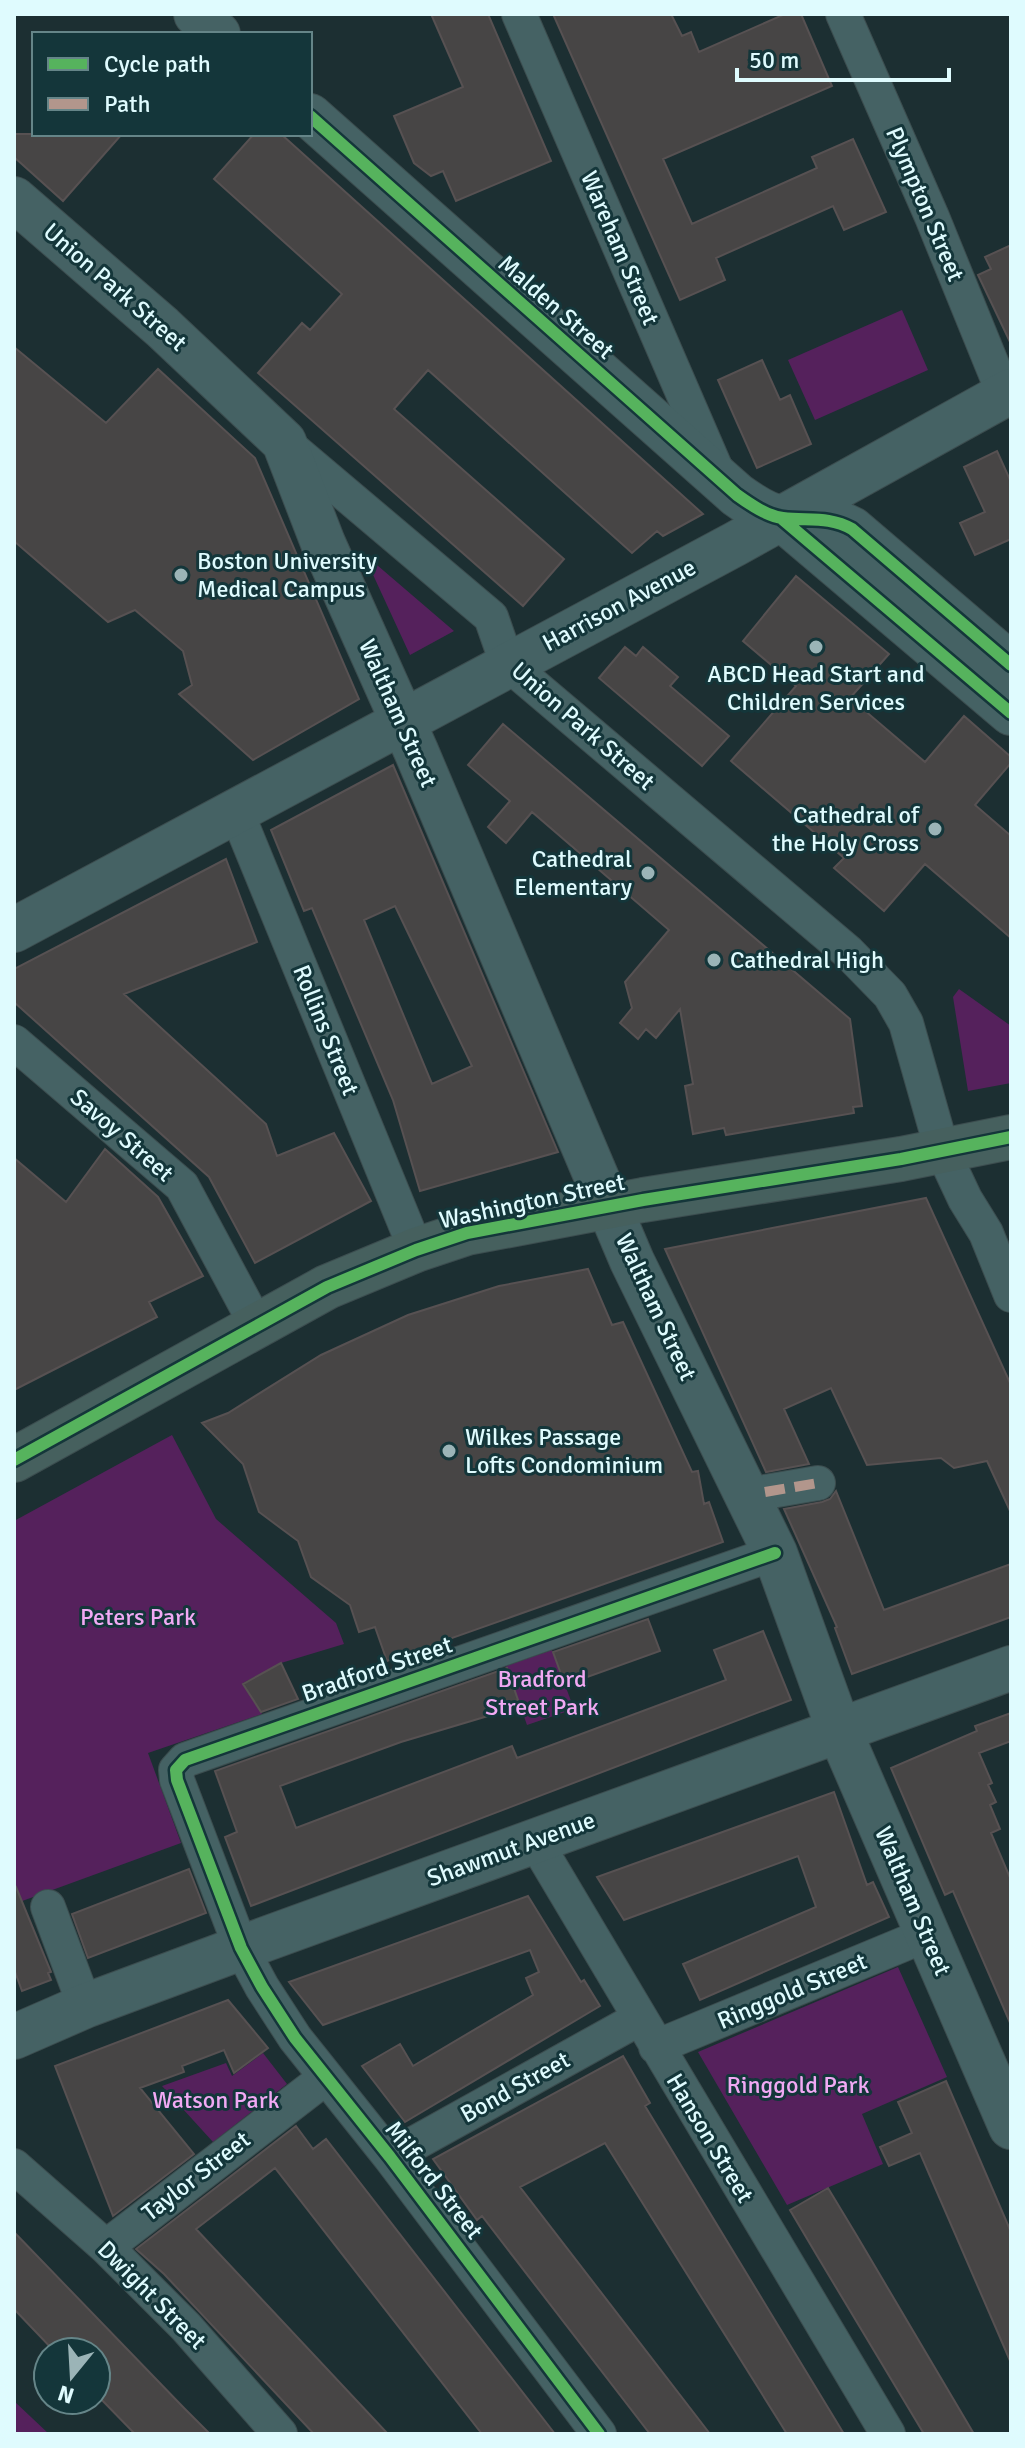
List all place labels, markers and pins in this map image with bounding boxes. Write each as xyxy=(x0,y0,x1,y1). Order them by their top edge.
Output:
place label: Boston University Medical Campus xyxy=(197,546,377,604)
marker: Boston University Medical Campus xyxy=(172,566,190,584)
marker: ABCD Head Start and Children Services xyxy=(807,638,825,656)
place label: ABCD Head Start and Children Services xyxy=(707,659,925,717)
place label: Cathedral of the Holy Cross xyxy=(772,800,920,858)
marker: Cathedral of the Holy Cross xyxy=(926,820,944,838)
place label: Cathedral Elementary xyxy=(514,844,632,902)
marker: Cathedral Elementary xyxy=(639,864,657,882)
place label: Cathedral High xyxy=(730,945,884,975)
marker: Cathedral High xyxy=(705,951,723,969)
place label: Wilkes Passage Lofts Condominium xyxy=(465,1422,663,1480)
marker: Wilkes Passage Lofts Condominium xyxy=(440,1442,458,1460)

